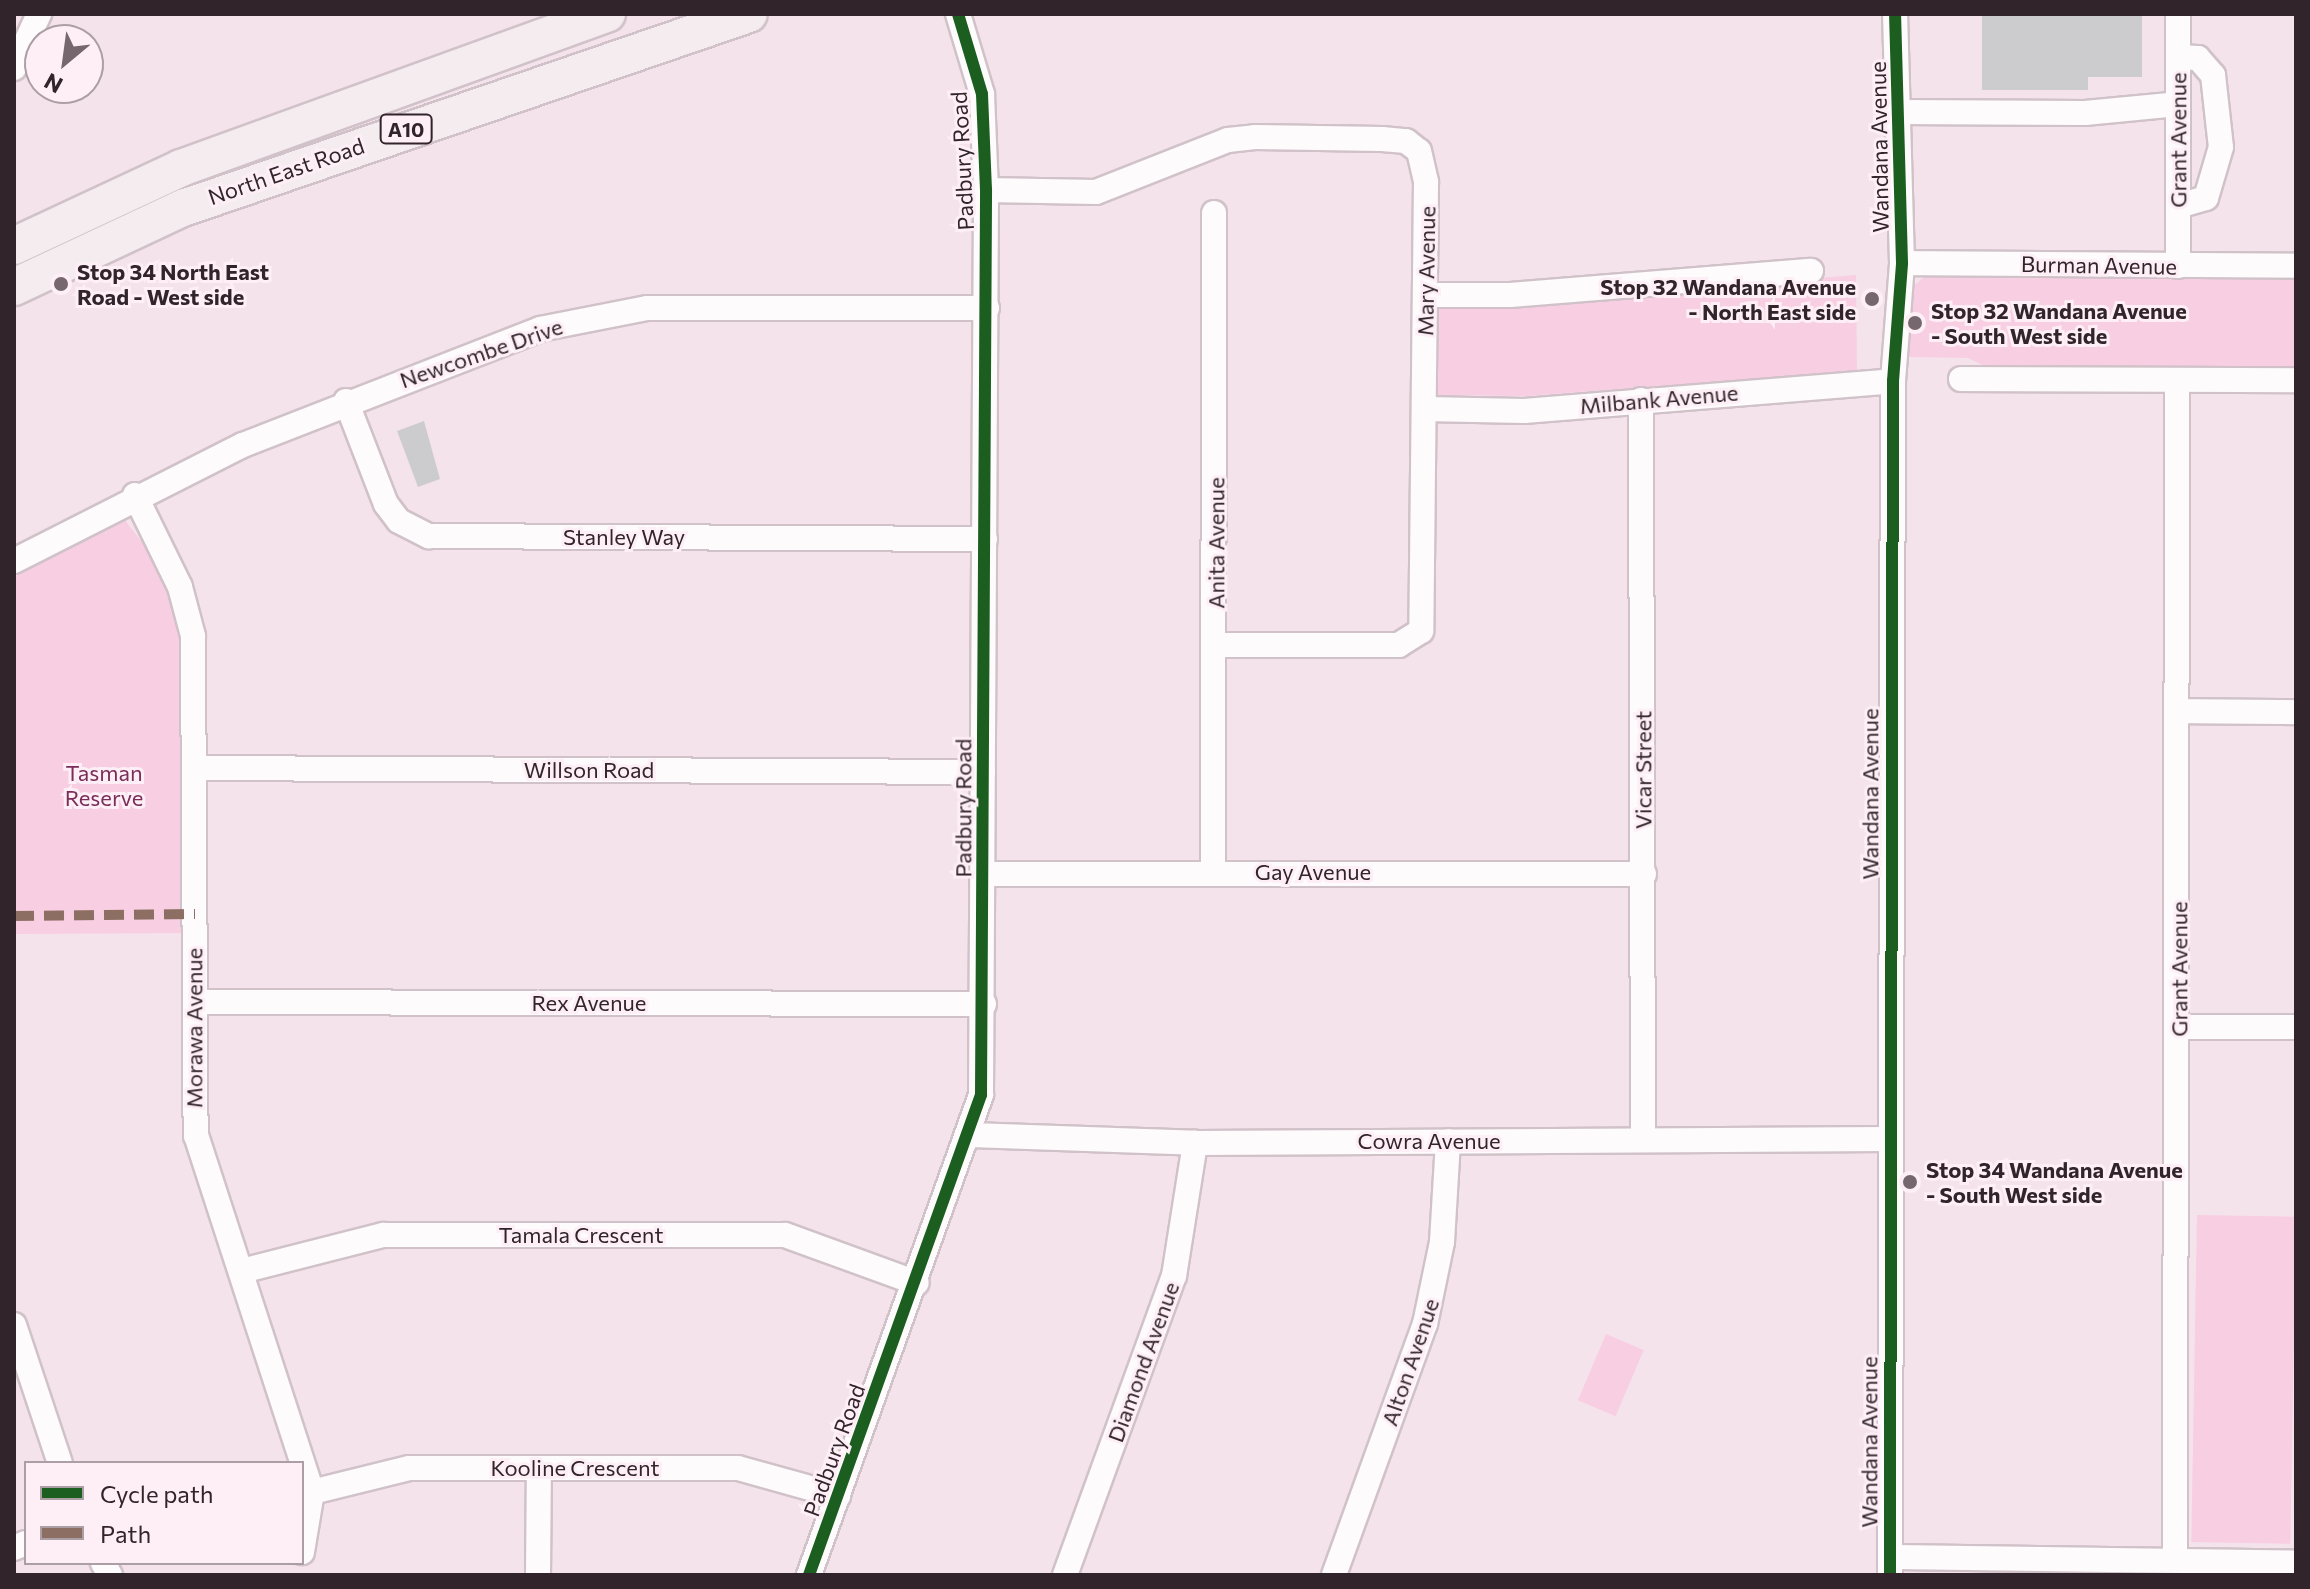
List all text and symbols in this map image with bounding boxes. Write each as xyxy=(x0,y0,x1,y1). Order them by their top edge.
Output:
north arrow xyxy=(24,24,104,104)
street label: Wandana Avenue xyxy=(1864,61,1894,233)
text: N xyxy=(39,68,67,99)
street label: Grant Avenue xyxy=(2165,72,2191,208)
street label: Padbury Road xyxy=(945,91,979,231)
road number: A10 xyxy=(378,113,434,145)
street label: North East Road xyxy=(204,132,368,210)
street label: Mary Avenue xyxy=(1412,206,1440,336)
street label: Burman Avenue xyxy=(2021,250,2177,280)
place label: Stop 34 North East Road - West side xyxy=(77,258,269,310)
place label: Stop 32 Wandana Avenue - North East side xyxy=(1600,273,1856,324)
marker: Stop 34 North East Road - West side xyxy=(52,275,70,293)
marker: Stop 32 Wandana Avenue - North East side xyxy=(1863,290,1881,308)
place label: Stop 32 Wandana Avenue - South West side xyxy=(1931,297,2187,348)
street label: Newcombe Drive xyxy=(396,313,566,393)
marker: Stop 32 Wandana Avenue - South West side xyxy=(1906,314,1924,332)
street label: Milbank Avenue xyxy=(1579,379,1739,419)
street label: Anita Avenue xyxy=(1203,477,1229,609)
street label: Stanley Way xyxy=(563,524,685,550)
street label: Wandana Avenue xyxy=(1857,708,1883,880)
street label: Vicar Street xyxy=(1630,711,1656,829)
street label: Padbury Road xyxy=(950,738,976,878)
street label: Willson Road xyxy=(524,757,654,783)
park label: Tasman Reserve xyxy=(65,759,143,810)
street label: Gay Avenue xyxy=(1255,859,1371,885)
street label: Grant Avenue xyxy=(2166,901,2192,1037)
street label: Morawa Avenue xyxy=(181,948,207,1108)
street label: Rex Avenue xyxy=(532,990,646,1016)
street label: Cowra Avenue xyxy=(1357,1128,1501,1154)
place label: Stop 34 Wandana Avenue - South West side xyxy=(1926,1156,2183,1208)
marker: Stop 34 Wandana Avenue - South West side xyxy=(1901,1173,1919,1191)
street label: Tamala Crescent xyxy=(499,1222,663,1248)
street label: Diamond Avenue xyxy=(1102,1278,1184,1446)
street label: Alton Avenue xyxy=(1376,1295,1444,1429)
street label: Wandana Avenue xyxy=(1856,1356,1882,1528)
street label: Padbury Road xyxy=(798,1380,870,1520)
street label: Kooline Crescent xyxy=(490,1455,660,1481)
legend xyxy=(24,1461,304,1565)
text: Cycle path xyxy=(100,1479,214,1508)
text: Path xyxy=(100,1519,151,1548)

